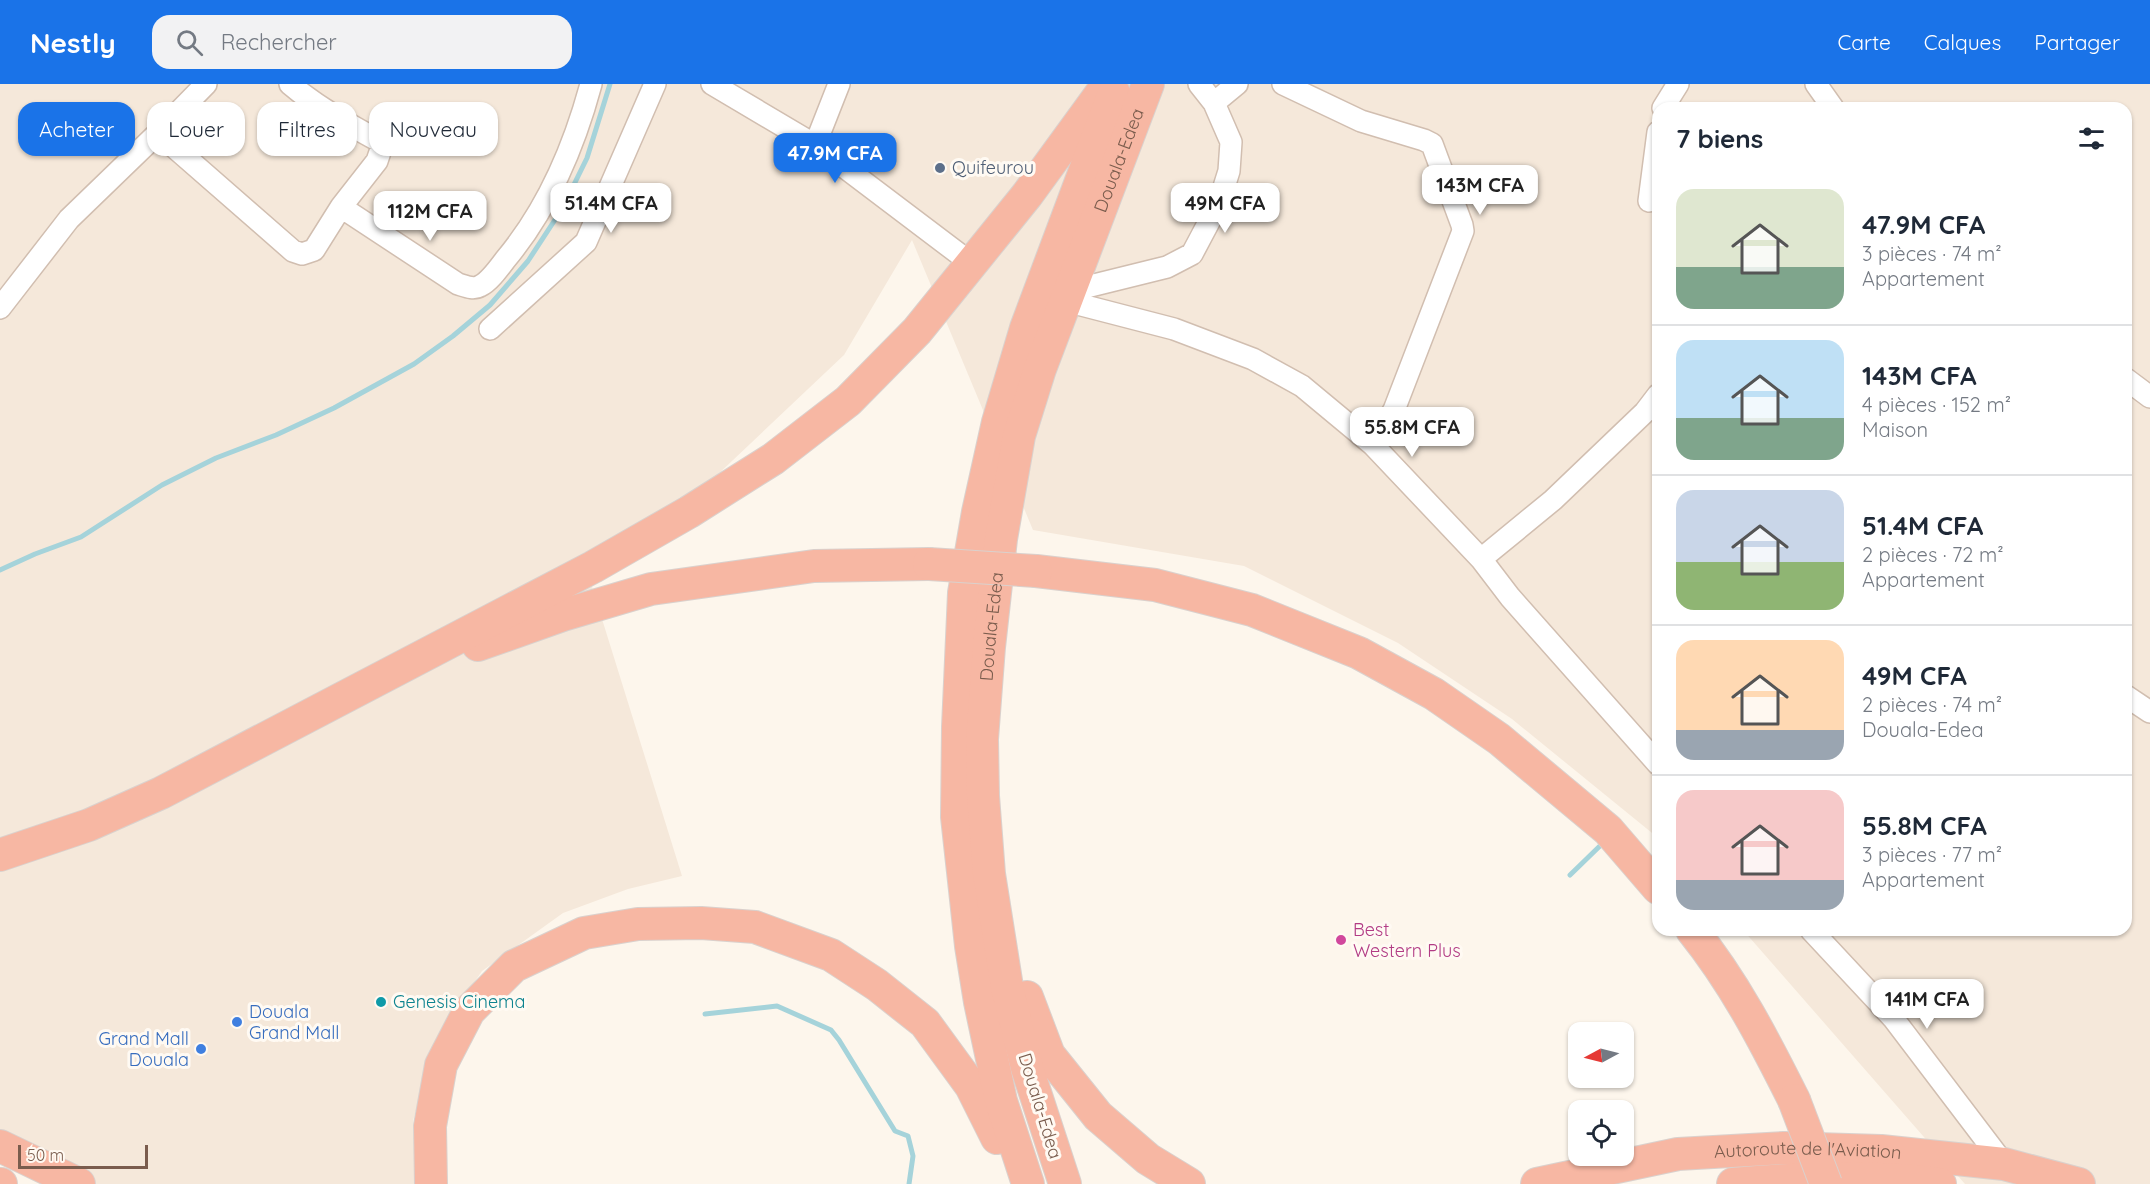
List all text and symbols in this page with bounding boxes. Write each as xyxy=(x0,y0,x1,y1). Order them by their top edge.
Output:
search box xyxy=(152,15,572,69)
text: Nestly xyxy=(30,25,116,60)
icon: search xyxy=(173,26,206,59)
text: Rechercher xyxy=(221,28,337,56)
text: Carte xyxy=(1837,29,1891,55)
text: Calques xyxy=(1924,29,2001,55)
text: Partager xyxy=(2034,29,2120,55)
chip: Acheter xyxy=(18,102,135,156)
chip: Louer xyxy=(147,102,245,156)
chip: Filtres xyxy=(257,102,357,156)
chip: Nouveau xyxy=(369,102,498,156)
street label: Douala-Edea xyxy=(1088,105,1149,215)
text: 7 biens xyxy=(1676,122,1763,155)
icon: filters xyxy=(2075,122,2108,155)
pin: 47.9M CFA xyxy=(766,133,904,184)
text: 47.9M CFA xyxy=(788,140,882,165)
place label: Quifeurou xyxy=(952,156,1034,179)
marker: Quifeurou xyxy=(933,161,947,175)
pin: 143M CFA xyxy=(1418,165,1542,216)
text: 143M CFA xyxy=(1436,172,1524,197)
pin: 51.4M CFA xyxy=(542,183,680,234)
pin: 49M CFA xyxy=(1170,183,1280,234)
text: 51.4M CFA xyxy=(564,190,658,215)
text: 49M CFA xyxy=(1185,190,1265,215)
pin: 112M CFA xyxy=(368,191,492,242)
text: 112M CFA xyxy=(388,198,472,223)
text: 47.9M CFA xyxy=(1862,208,1985,241)
icon: home xyxy=(1724,213,1796,285)
text: 3 pièces · 74 m² xyxy=(1862,241,2002,266)
text: Appartement xyxy=(1862,266,1985,291)
text: 143M CFA xyxy=(1862,359,1977,392)
icon: home xyxy=(1724,364,1796,436)
text: 4 pièces · 152 m² xyxy=(1862,392,2011,417)
pin: 55.8M CFA xyxy=(1343,407,1481,458)
text: 55.8M CFA xyxy=(1364,414,1460,439)
text: Maison xyxy=(1862,417,1928,442)
text: 51.4M CFA xyxy=(1862,509,1983,542)
icon: home xyxy=(1724,514,1796,586)
text: 2 pièces · 72 m² xyxy=(1862,542,2003,567)
text: Appartement xyxy=(1862,567,1985,592)
street label: Douala-Edea xyxy=(974,571,1008,682)
text: 49M CFA xyxy=(1862,659,1967,692)
icon: home xyxy=(1724,664,1796,736)
text: 2 pièces · 74 m² xyxy=(1862,692,2002,717)
text: Douala-Edea xyxy=(1862,717,1984,742)
text: 55.8M CFA xyxy=(1862,809,1987,842)
icon: home xyxy=(1724,814,1796,886)
text: 3 pièces · 77 m² xyxy=(1862,842,2002,867)
text: Appartement xyxy=(1862,867,1985,892)
place label: Best Western Plus xyxy=(1353,918,1461,962)
marker: Best Western Plus xyxy=(1334,933,1348,947)
pin: 141M CFA xyxy=(1865,979,1989,1030)
text: 141M CFA xyxy=(1885,986,1969,1011)
place label: Genesis Cinema xyxy=(393,990,525,1013)
marker: Genesis Cinema xyxy=(374,995,388,1009)
place label: Douala Grand Mall xyxy=(249,1000,339,1044)
marker: Douala Grand Mall xyxy=(230,1015,244,1029)
north arrow xyxy=(1568,1022,1634,1088)
map controls xyxy=(1568,1022,1634,1166)
place label: Grand Mall Douala xyxy=(99,1027,189,1071)
marker: Grand Mall Douala xyxy=(194,1042,208,1056)
street label: Douala-Edea xyxy=(1013,1050,1067,1162)
button: locate xyxy=(1568,1100,1634,1166)
street label: Autoroute de l'Aviation xyxy=(1713,1136,1903,1164)
scale bar xyxy=(18,1142,148,1170)
text: 50 m xyxy=(27,1145,64,1165)

